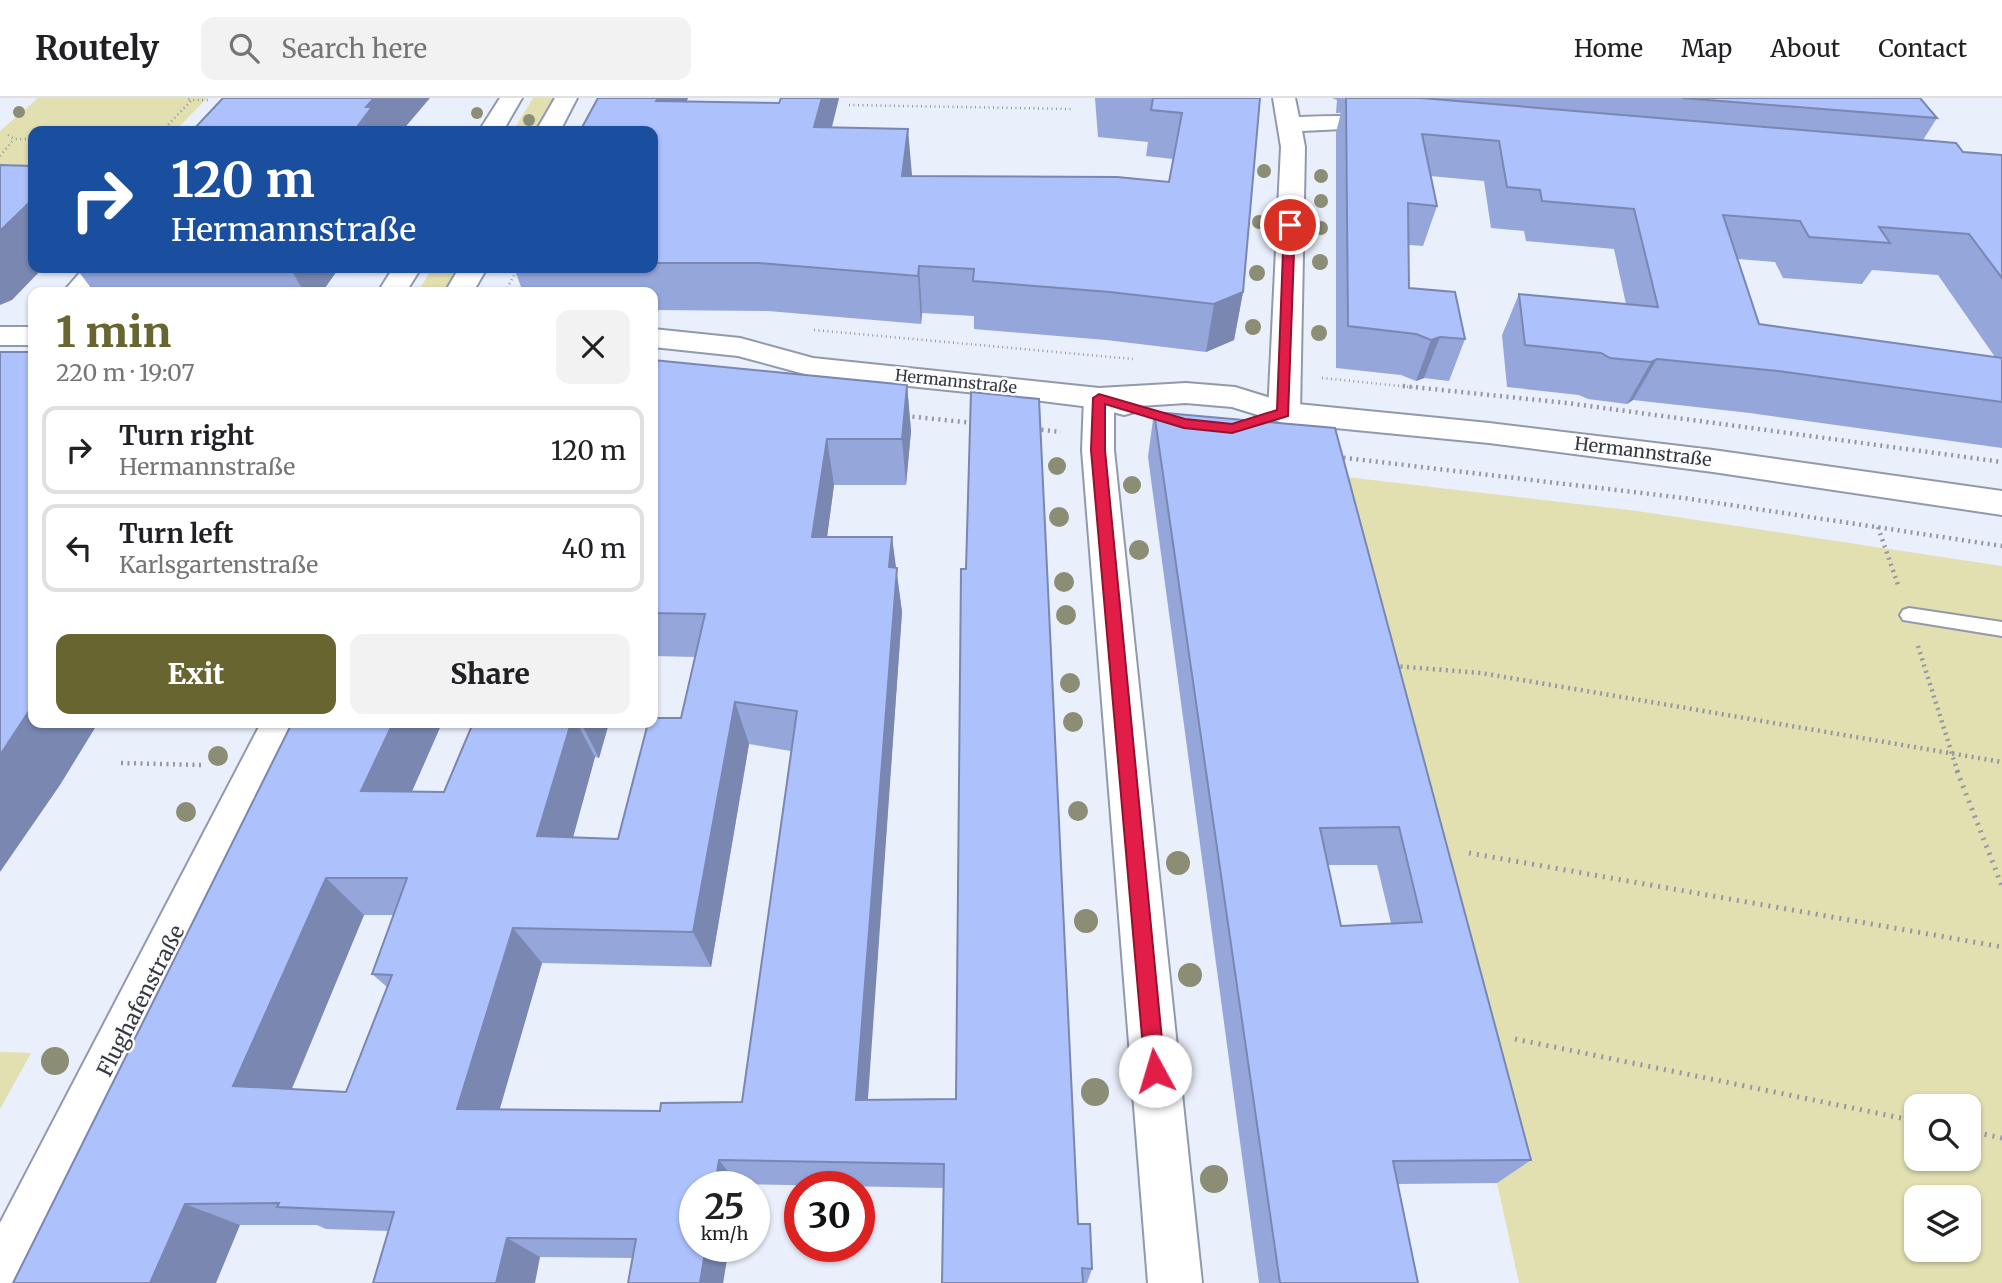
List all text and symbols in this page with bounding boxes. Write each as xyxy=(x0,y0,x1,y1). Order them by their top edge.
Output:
search box xyxy=(201,17,691,80)
text: Routely xyxy=(35,28,159,69)
icon: search xyxy=(225,29,263,67)
text: Search here xyxy=(281,32,427,65)
text: Home xyxy=(1574,33,1643,64)
text: Map xyxy=(1681,33,1732,64)
text: About xyxy=(1770,33,1840,64)
text: Contact xyxy=(1878,33,1967,64)
text: 120 m xyxy=(171,149,315,210)
icon: right xyxy=(56,154,147,245)
pin xyxy=(1260,195,1320,255)
icon: arrive xyxy=(1271,206,1309,244)
text: Hermannstraße xyxy=(171,210,416,250)
text: 1 min xyxy=(56,306,171,358)
button: close xyxy=(556,310,630,384)
text: 220 m · 19:07 xyxy=(56,358,195,387)
street label: Hermannstraße xyxy=(894,365,1018,397)
text: Turn right xyxy=(119,419,254,452)
icon: right xyxy=(60,431,98,469)
street label: Hermannstraße xyxy=(1573,432,1713,471)
text: 120 m xyxy=(551,434,626,467)
text: Hermannstraße xyxy=(119,452,295,481)
text: Turn left xyxy=(119,517,233,550)
icon: left xyxy=(60,529,98,567)
text: 40 m xyxy=(562,532,626,565)
text: Karlsgartenstraße xyxy=(119,550,318,579)
button: Exit xyxy=(56,634,336,714)
button: Share xyxy=(350,634,630,714)
street label: Flughafenstraße xyxy=(91,921,190,1081)
position arrow xyxy=(1118,1034,1192,1108)
map controls xyxy=(1904,1094,1981,1262)
button: search xyxy=(1904,1094,1981,1171)
speed limit sign: 30 xyxy=(784,1171,875,1262)
text: 25 xyxy=(704,1185,745,1229)
button: layers xyxy=(1904,1185,1981,1262)
text: km/h xyxy=(701,1222,748,1245)

